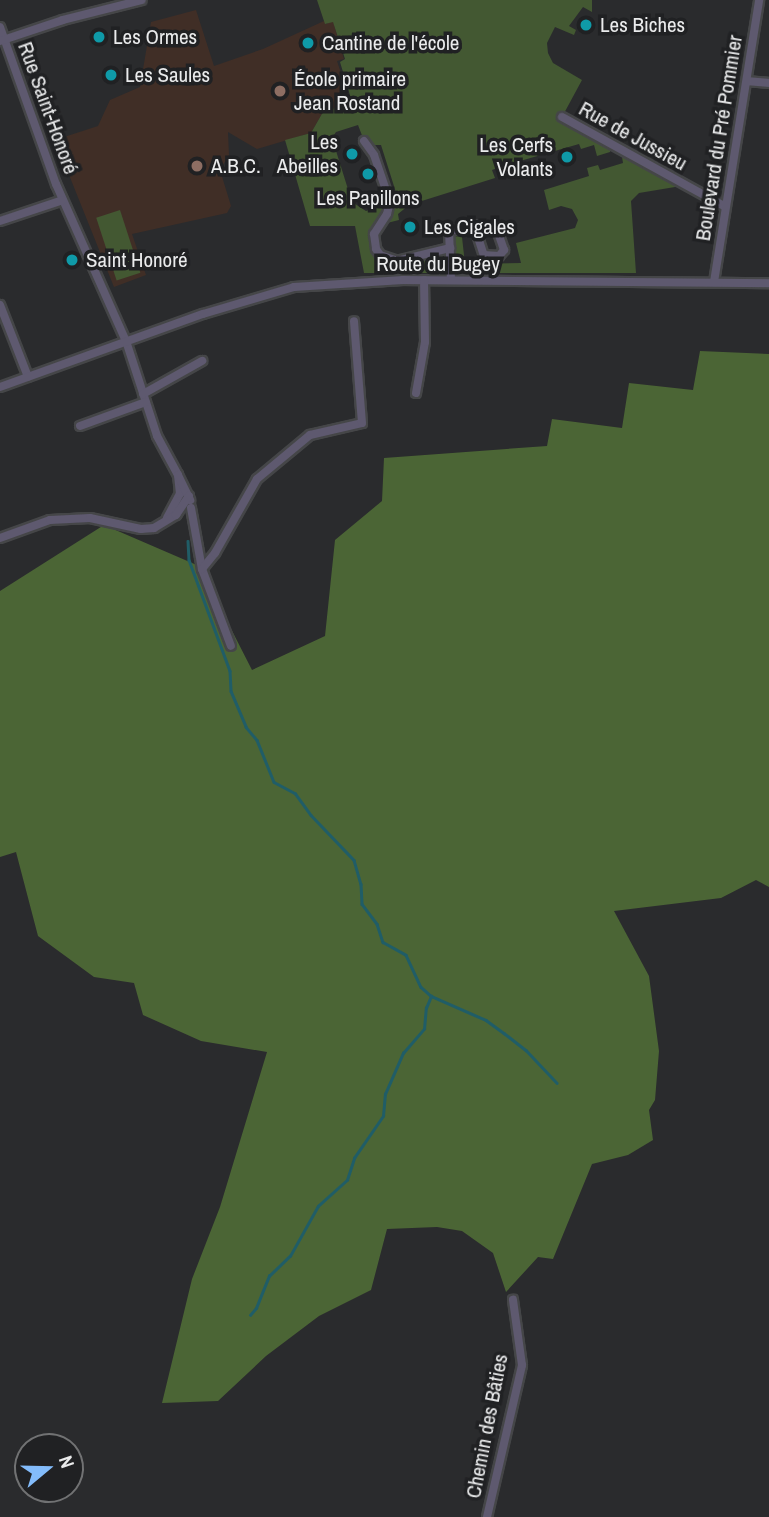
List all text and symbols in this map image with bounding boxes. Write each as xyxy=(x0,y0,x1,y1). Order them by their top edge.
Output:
place label: Les Biches xyxy=(600,12,685,38)
marker: Les Biches xyxy=(578,17,594,33)
place label: Les Ormes xyxy=(113,24,197,50)
marker: Les Ormes xyxy=(91,29,107,45)
place label: Cantine de l'école xyxy=(322,30,459,56)
street label: Boulevard du Pré Pommier xyxy=(690,33,748,243)
marker: Cantine de l'école xyxy=(300,35,316,51)
street label: Rue Saint-Honoré xyxy=(12,38,84,178)
place label: Les Saules xyxy=(125,62,210,88)
place label: École primaire Jean Rostand xyxy=(294,66,406,116)
marker: Les Saules xyxy=(103,67,119,83)
marker: École primaire Jean Rostand xyxy=(272,83,288,99)
street label: Rue de Jussieu xyxy=(575,96,691,176)
place label: Les Abeilles xyxy=(277,129,338,179)
place label: Les Cerfs Volants xyxy=(479,132,553,182)
marker: Les Abeilles xyxy=(344,146,360,162)
marker: Les Cerfs Volants xyxy=(559,149,575,165)
place label: A.B.C. xyxy=(211,153,261,179)
marker: A.B.C. xyxy=(189,158,205,174)
marker: Les Papillons xyxy=(360,166,376,182)
place label: Les Papillons xyxy=(316,185,420,211)
place label: Les Cigales xyxy=(424,214,515,240)
marker: Les Cigales xyxy=(402,219,418,235)
place label: Saint Honoré xyxy=(86,247,187,273)
street label: Route du Bugey xyxy=(376,251,500,277)
marker: Saint Honoré xyxy=(64,252,80,268)
street label: Chemin des Bâties xyxy=(461,1352,513,1500)
north arrow xyxy=(14,1433,84,1503)
text: N xyxy=(53,1452,81,1471)

